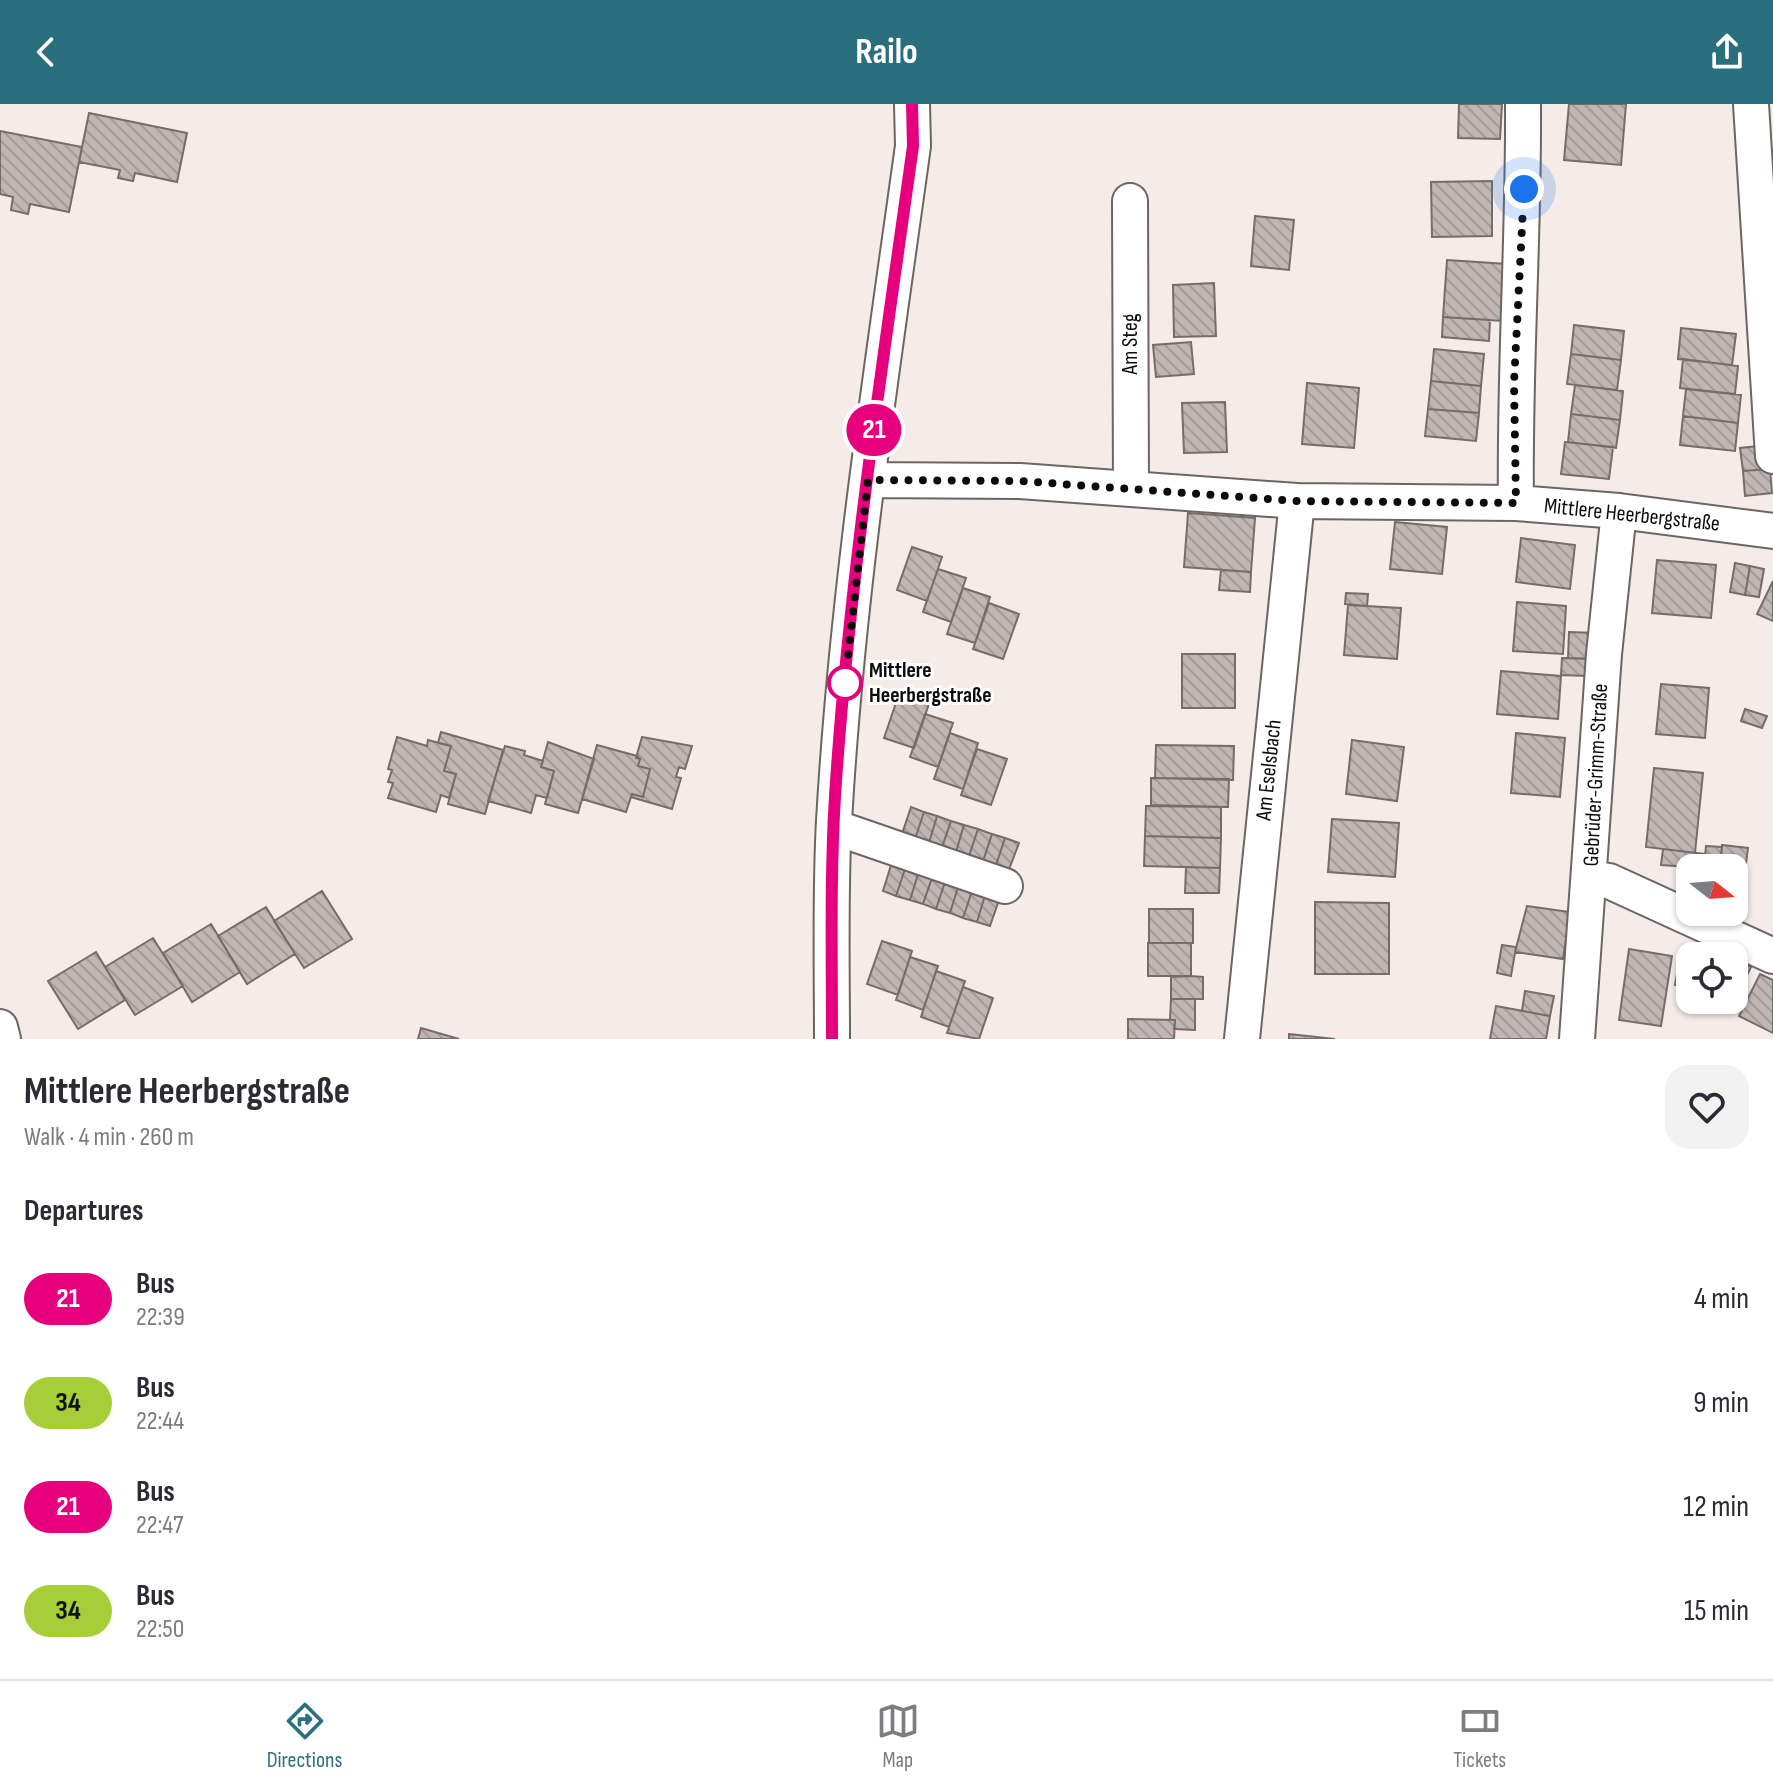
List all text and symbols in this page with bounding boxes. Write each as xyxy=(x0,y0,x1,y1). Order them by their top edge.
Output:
icon: back xyxy=(24,30,68,74)
icon: share xyxy=(1705,30,1749,74)
text: Railo xyxy=(855,31,918,74)
your location xyxy=(1504,169,1544,209)
street label: Am Steg xyxy=(1117,313,1144,376)
line badge: 21 xyxy=(838,404,910,456)
text: 21 xyxy=(862,413,886,446)
street label: Mittlere Heerbergstraße xyxy=(1543,492,1721,538)
place label: Mittlere Heerbergstraße xyxy=(869,657,992,709)
marker: Mittlere Heerbergstraße xyxy=(828,666,862,700)
street label: Gebrüder-Grimm-Straße xyxy=(1578,683,1614,867)
street label: Am Eselsbach xyxy=(1250,718,1288,823)
north arrow xyxy=(1676,854,1748,926)
map controls xyxy=(1676,854,1748,1014)
button: locate xyxy=(1676,942,1748,1014)
button: heart xyxy=(1665,1065,1749,1149)
text: Mittlere Heerbergstraße xyxy=(24,1069,350,1114)
text: Walk · 4 min · 260 m xyxy=(24,1122,194,1153)
text: Departures xyxy=(24,1193,144,1229)
text: Bus xyxy=(136,1266,175,1302)
text: 4 min xyxy=(1694,1281,1749,1317)
text: 21 xyxy=(56,1282,80,1315)
text: 22:39 xyxy=(136,1302,185,1333)
text: Bus xyxy=(136,1370,175,1406)
text: 9 min xyxy=(1693,1385,1749,1421)
text: 34 xyxy=(55,1386,81,1419)
text: 22:44 xyxy=(136,1406,184,1437)
text: Bus xyxy=(136,1474,175,1510)
text: 12 min xyxy=(1683,1489,1749,1525)
text: 21 xyxy=(56,1490,80,1523)
text: 22:47 xyxy=(136,1510,183,1541)
text: Bus xyxy=(136,1578,175,1614)
text: 15 min xyxy=(1684,1593,1749,1629)
text: 34 xyxy=(55,1594,81,1627)
text: 22:50 xyxy=(136,1614,184,1645)
tab: Directions xyxy=(267,1699,342,1774)
tab: Map xyxy=(876,1699,920,1774)
tab: Tickets xyxy=(1453,1699,1506,1774)

